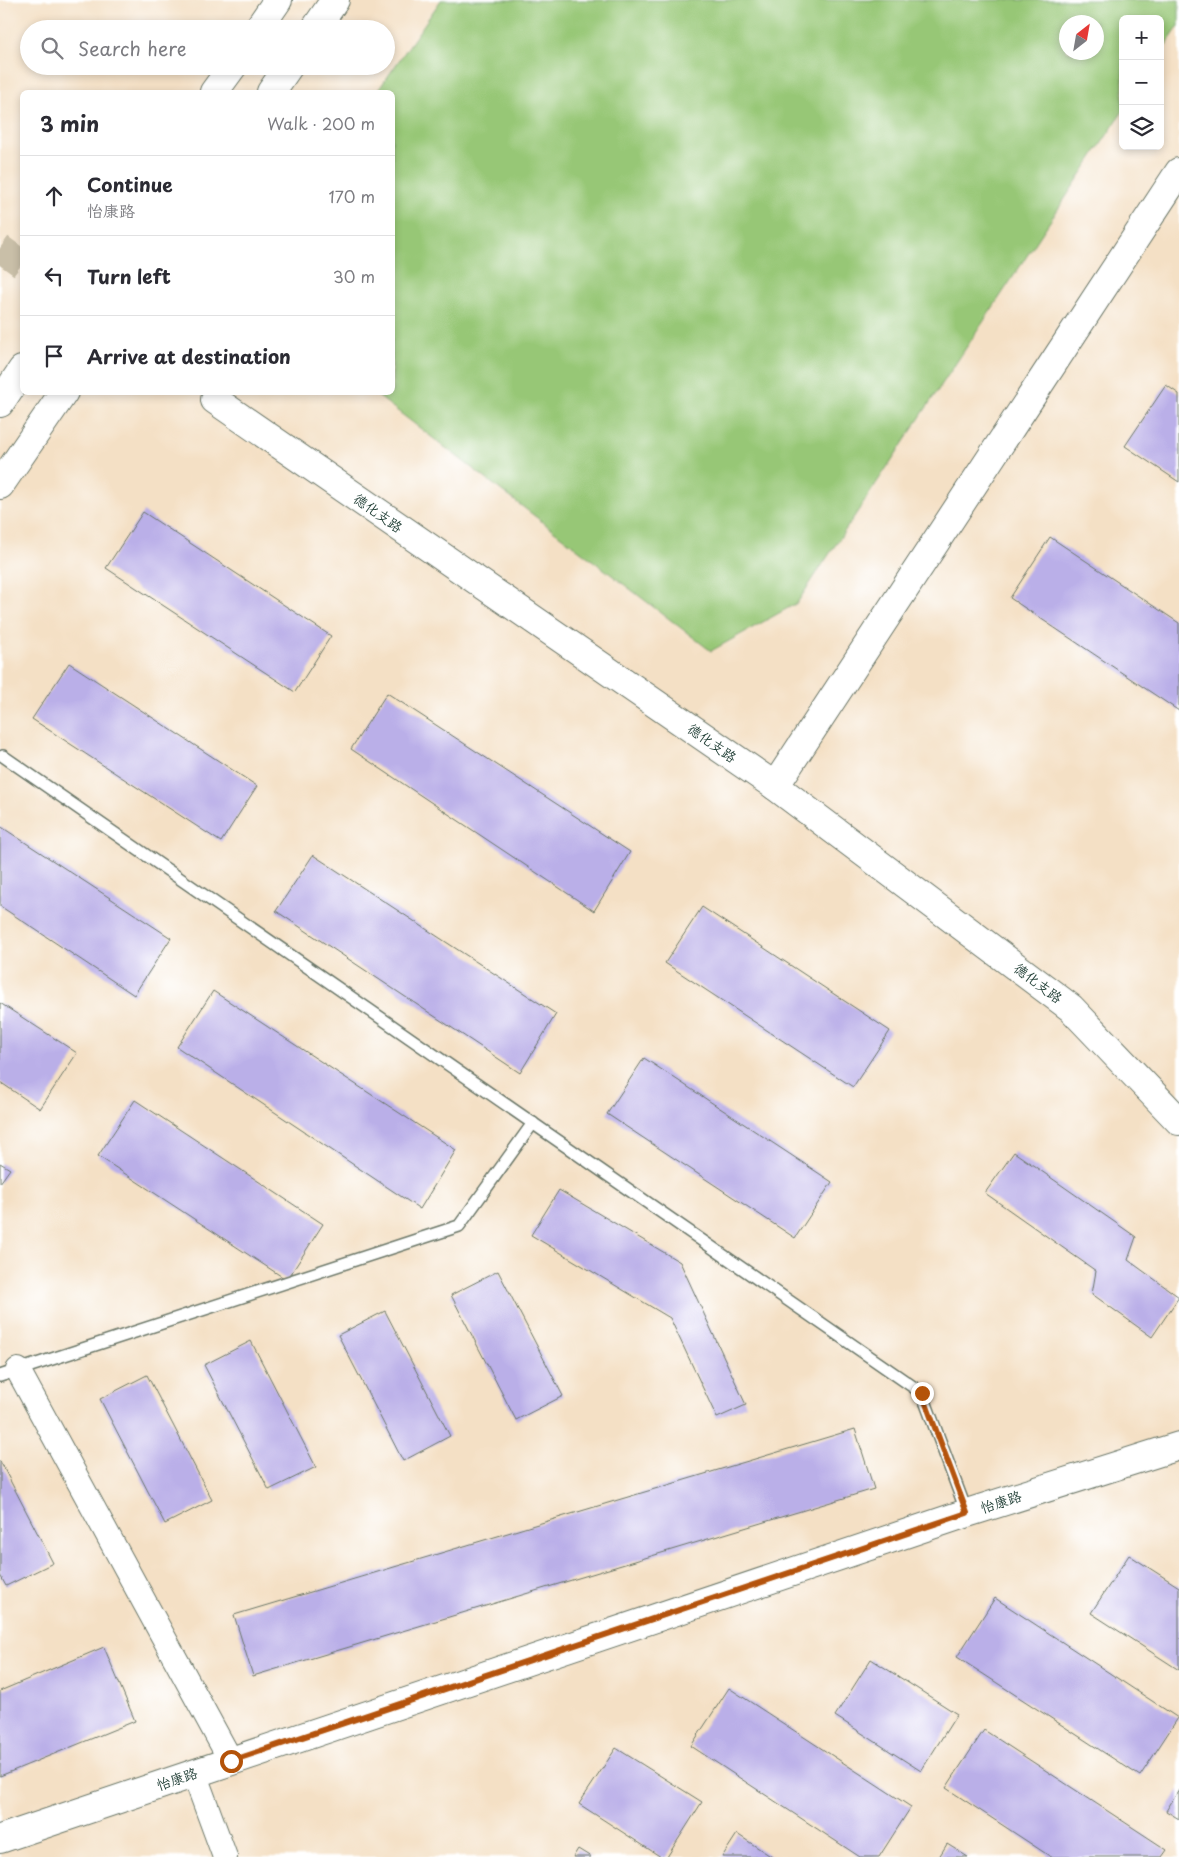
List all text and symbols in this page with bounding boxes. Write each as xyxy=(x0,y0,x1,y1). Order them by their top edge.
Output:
north arrow xyxy=(1059,15,1104,60)
map controls xyxy=(1119,15,1164,150)
button: + xyxy=(1119,15,1164,60)
search box xyxy=(20,20,395,75)
icon: search xyxy=(38,34,66,62)
text: Search here xyxy=(78,34,187,62)
button: − xyxy=(1119,60,1164,105)
button: layers xyxy=(1119,105,1164,150)
text: 3 min xyxy=(40,107,99,139)
text: Walk · 200 m xyxy=(267,111,375,135)
text: Continue xyxy=(87,170,173,198)
icon: ahead xyxy=(40,182,68,210)
text: 170 m xyxy=(329,184,375,208)
text: 怡康路 xyxy=(87,198,135,222)
icon: left xyxy=(40,262,68,290)
text: Turn left xyxy=(87,262,171,290)
text: 30 m xyxy=(333,264,375,288)
icon: arrive xyxy=(40,342,68,370)
text: Arrive at destination xyxy=(87,342,291,370)
street label: 德化支路 xyxy=(349,488,407,537)
street label: 德化支路 xyxy=(683,718,741,767)
street label: 德化支路 xyxy=(1010,957,1067,1008)
route end xyxy=(911,1382,934,1405)
street label: 怡康路 xyxy=(978,1485,1024,1518)
route start xyxy=(220,1750,243,1773)
street label: 怡康路 xyxy=(154,1762,200,1795)

